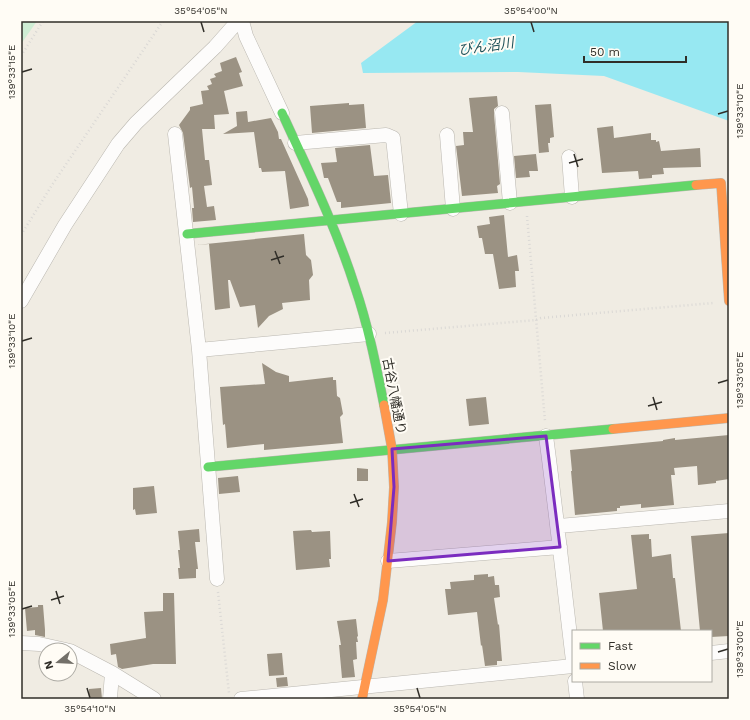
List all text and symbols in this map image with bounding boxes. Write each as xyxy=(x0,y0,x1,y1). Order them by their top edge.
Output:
text: 35°54'05"N xyxy=(174,5,228,16)
text: 35°54'00"N xyxy=(504,5,558,16)
water label: びん沼川 xyxy=(457,34,517,58)
scale bar xyxy=(584,38,686,64)
text: 139°33'15"E xyxy=(6,45,17,99)
text: 50 m xyxy=(590,45,620,59)
text: 139°33'10"E xyxy=(734,83,745,139)
text: 139°33'10"E xyxy=(6,313,17,369)
text: 139°33'05"E xyxy=(734,352,745,408)
street label: 古谷八幡通り xyxy=(380,356,409,436)
text: 139°33'05"E xyxy=(6,581,17,637)
text: 139°33'00"E xyxy=(734,620,745,678)
legend xyxy=(572,630,712,682)
text: Fast xyxy=(608,639,633,653)
north arrow xyxy=(38,642,78,682)
text: N xyxy=(42,659,56,671)
text: Slow xyxy=(608,659,636,673)
text: 35°54'10"N xyxy=(64,703,116,714)
text: 35°54'05"N xyxy=(393,703,447,714)

